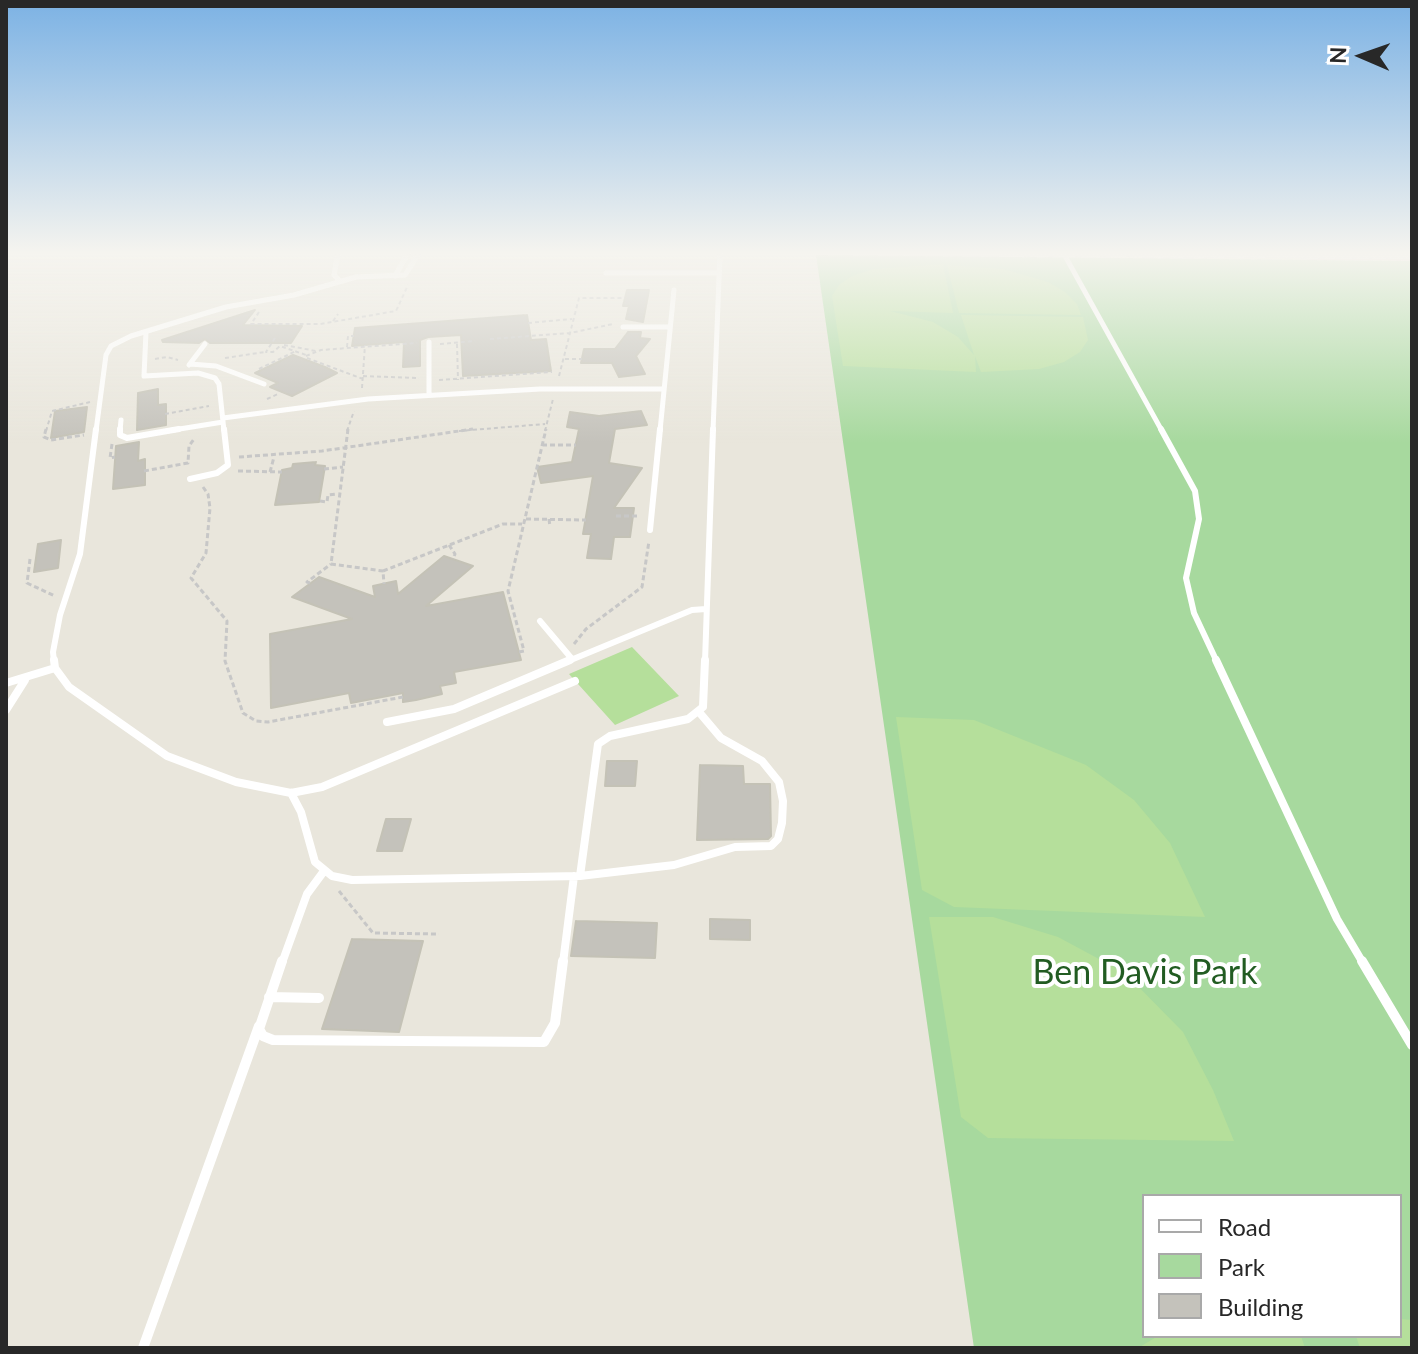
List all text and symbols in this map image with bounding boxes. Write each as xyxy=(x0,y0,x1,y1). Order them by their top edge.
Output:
north arrow xyxy=(1322,16,1402,96)
text: N xyxy=(1324,46,1351,64)
park label: Ben Davis Park xyxy=(1033,953,1257,993)
legend xyxy=(1142,1194,1402,1338)
text: Road xyxy=(1218,1212,1271,1241)
text: Park xyxy=(1218,1252,1265,1281)
text: Building xyxy=(1218,1292,1303,1321)

